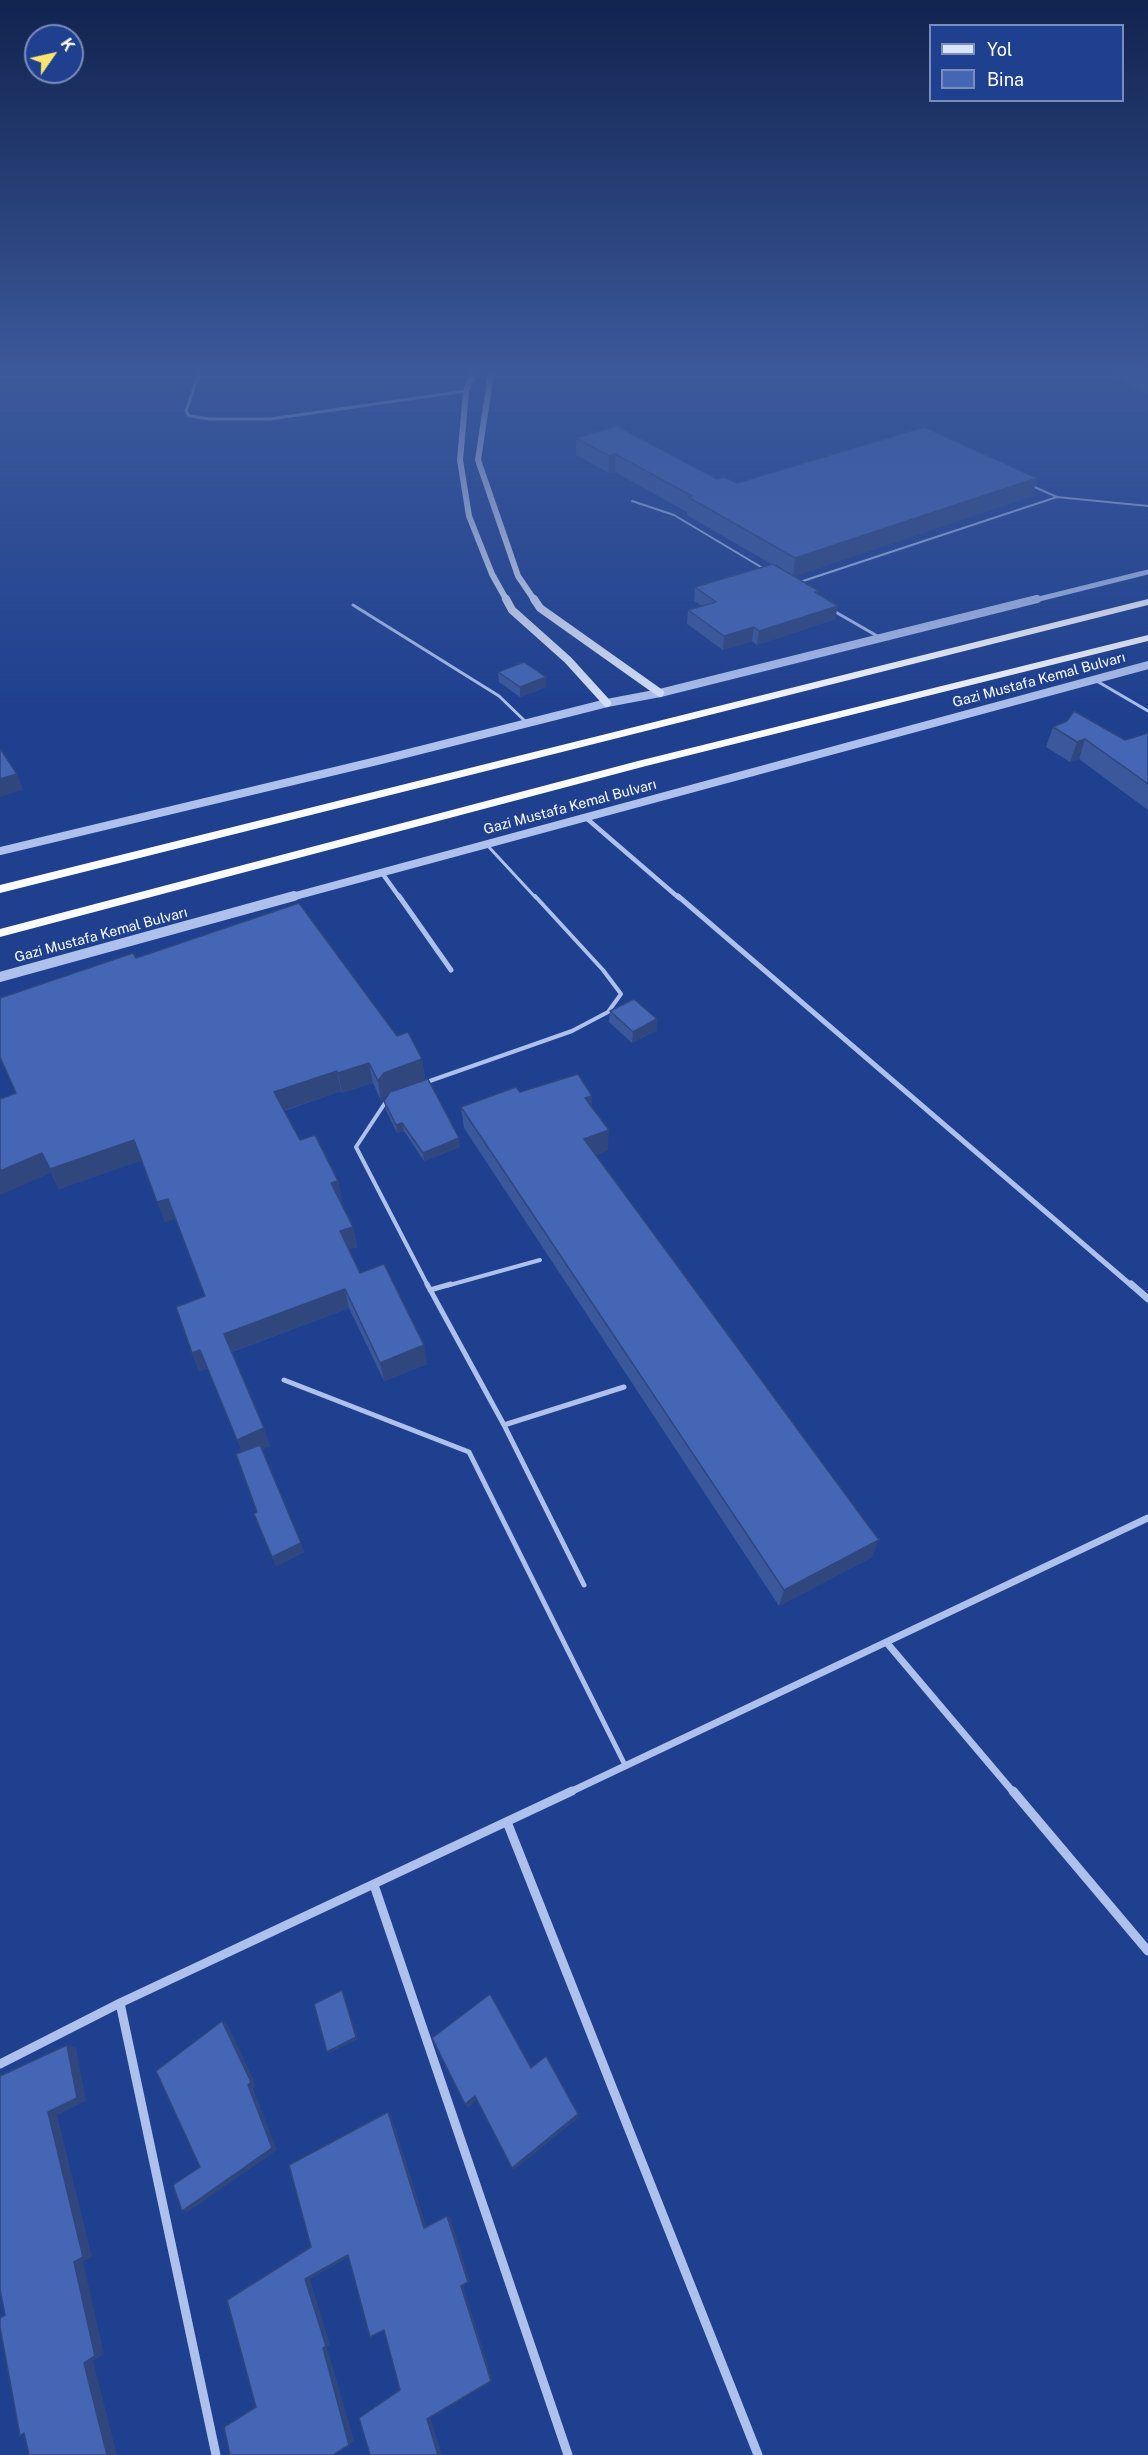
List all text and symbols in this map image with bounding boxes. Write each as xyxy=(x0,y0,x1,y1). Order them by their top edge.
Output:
north arrow xyxy=(24,24,84,84)
legend xyxy=(929,24,1124,102)
text: K xyxy=(57,35,79,55)
text: Yol xyxy=(987,39,1012,60)
text: Bina xyxy=(987,69,1024,90)
street label: Gazi Mustafa Kemal Bulvarı xyxy=(951,649,1127,711)
street label: Gazi Mustafa Kemal Bulvarı xyxy=(482,776,658,838)
street label: Gazi Mustafa Kemal Bulvarı xyxy=(13,904,189,966)

